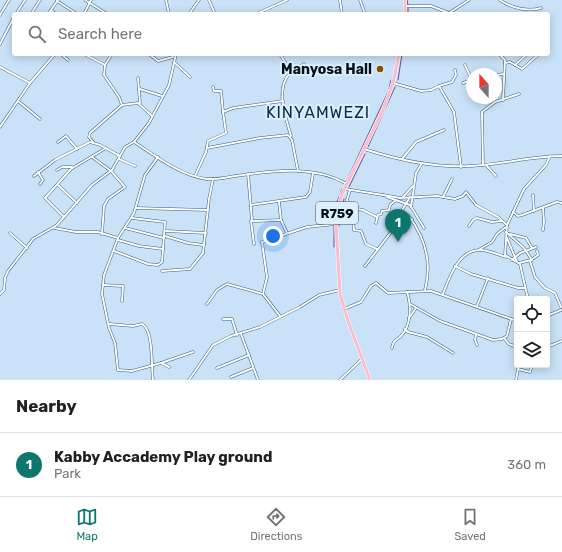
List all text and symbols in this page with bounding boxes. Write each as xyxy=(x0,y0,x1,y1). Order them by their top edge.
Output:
search box xyxy=(12,12,550,56)
icon: search xyxy=(26,23,48,45)
text: Search here xyxy=(58,25,142,43)
place label: Manyosa Hall xyxy=(281,61,372,78)
marker: Manyosa Hall xyxy=(375,64,385,74)
north arrow xyxy=(466,68,502,104)
district label: KINYAMWEZI xyxy=(266,103,370,122)
road number: R759 xyxy=(316,202,358,224)
pin: 1 xyxy=(385,209,411,242)
your location xyxy=(263,226,283,246)
map controls xyxy=(514,296,550,368)
button: locate xyxy=(514,296,550,332)
button: layers xyxy=(514,332,550,368)
text: Nearby xyxy=(16,396,77,416)
text: Kabby Accademy Play ground xyxy=(54,448,272,466)
text: 1 xyxy=(26,457,32,472)
text: 360 m xyxy=(507,457,546,472)
text: Park xyxy=(54,466,81,481)
tab: Map xyxy=(76,506,98,543)
tab: Directions xyxy=(250,506,302,543)
tab: Saved xyxy=(455,506,486,543)

